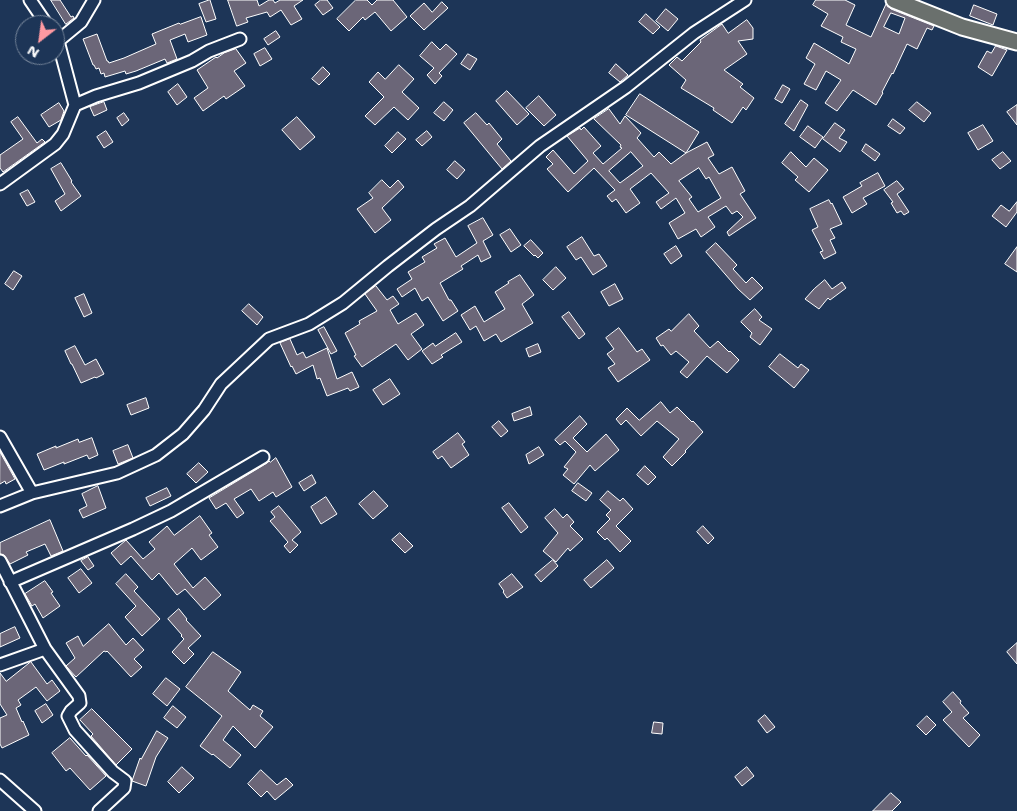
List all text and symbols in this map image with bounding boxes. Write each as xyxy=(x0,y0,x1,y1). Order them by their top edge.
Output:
north arrow xyxy=(15,15,65,65)
text: N xyxy=(24,42,42,63)

